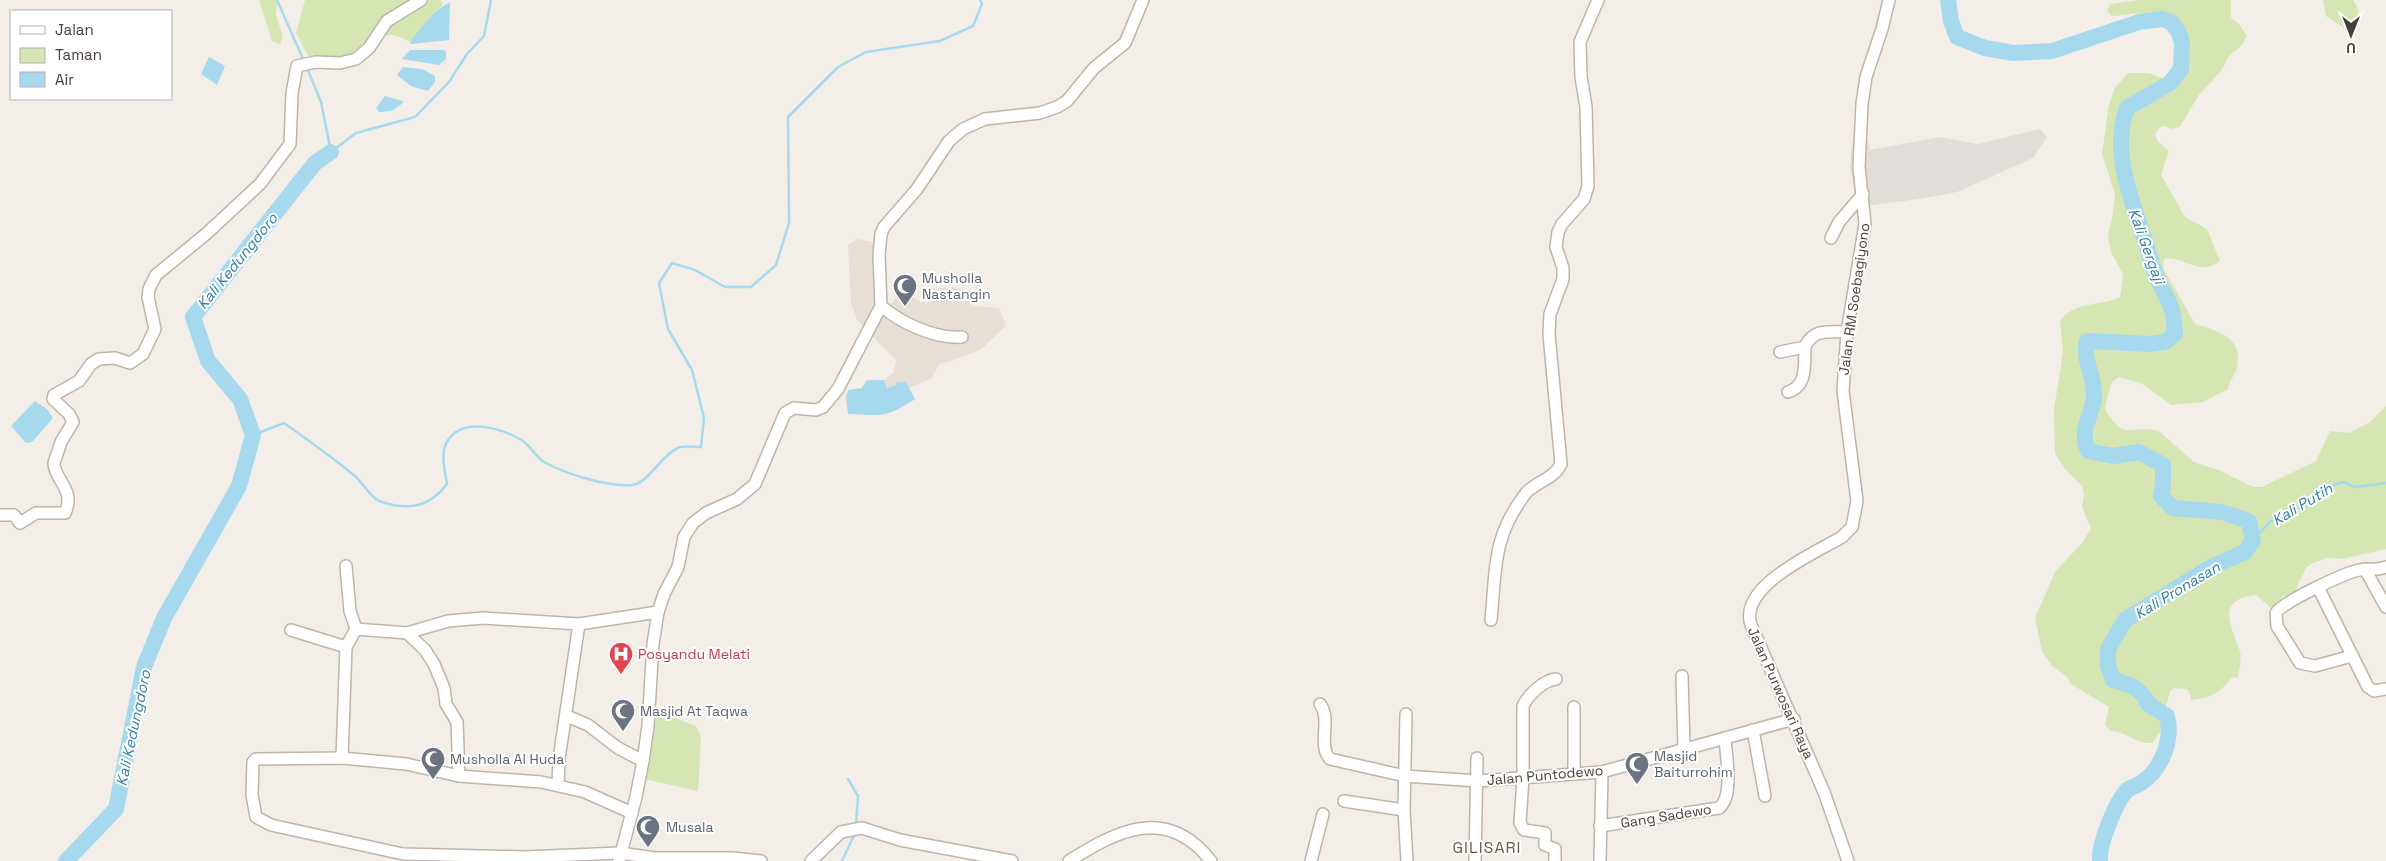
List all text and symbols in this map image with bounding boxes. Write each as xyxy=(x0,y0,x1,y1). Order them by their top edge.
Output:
legend xyxy=(10,10,172,100)
north arrow xyxy=(2326,10,2376,60)
text: Jalan xyxy=(55,20,94,39)
text: U xyxy=(2346,39,2356,57)
text: Taman xyxy=(55,45,102,64)
text: Air xyxy=(55,70,74,89)
water label: Kali Gergaji xyxy=(2125,206,2170,288)
water label: Kali Kedungdoro xyxy=(192,209,282,313)
street label: Jalan RM Soebagiyono xyxy=(1834,222,1874,376)
place label: Musholla Nastangin xyxy=(922,269,991,303)
mosque icon: Musholla Nastangin xyxy=(892,273,918,307)
water label: Kali Putih xyxy=(2268,478,2336,529)
water label: Kali Pronasan xyxy=(2131,557,2224,623)
street label: Jalan Purwosari Raya xyxy=(1744,624,1818,762)
hospital icon: Posyandu Melati xyxy=(608,641,634,675)
place label: Posyandu Melati xyxy=(638,645,750,663)
water label: Kali Kedungdoro xyxy=(111,668,155,788)
mosque icon: Masjid At Taqwa xyxy=(610,698,636,732)
place label: Masjid At Taqwa xyxy=(640,702,748,720)
mosque icon: Musholla Al Huda xyxy=(420,746,446,780)
place label: Masjid Baiturrohim xyxy=(1654,747,1733,781)
place label: Musholla Al Huda xyxy=(450,750,564,768)
mosque icon: Masjid Baiturrohim xyxy=(1624,751,1650,785)
street label: Jalan Puntodewo xyxy=(1486,761,1604,789)
street label: Gang Sadewo xyxy=(1619,800,1713,832)
mosque icon: Musala xyxy=(635,814,661,848)
place label: Musala xyxy=(666,818,714,836)
district label: GILISARI xyxy=(1453,837,1521,858)

